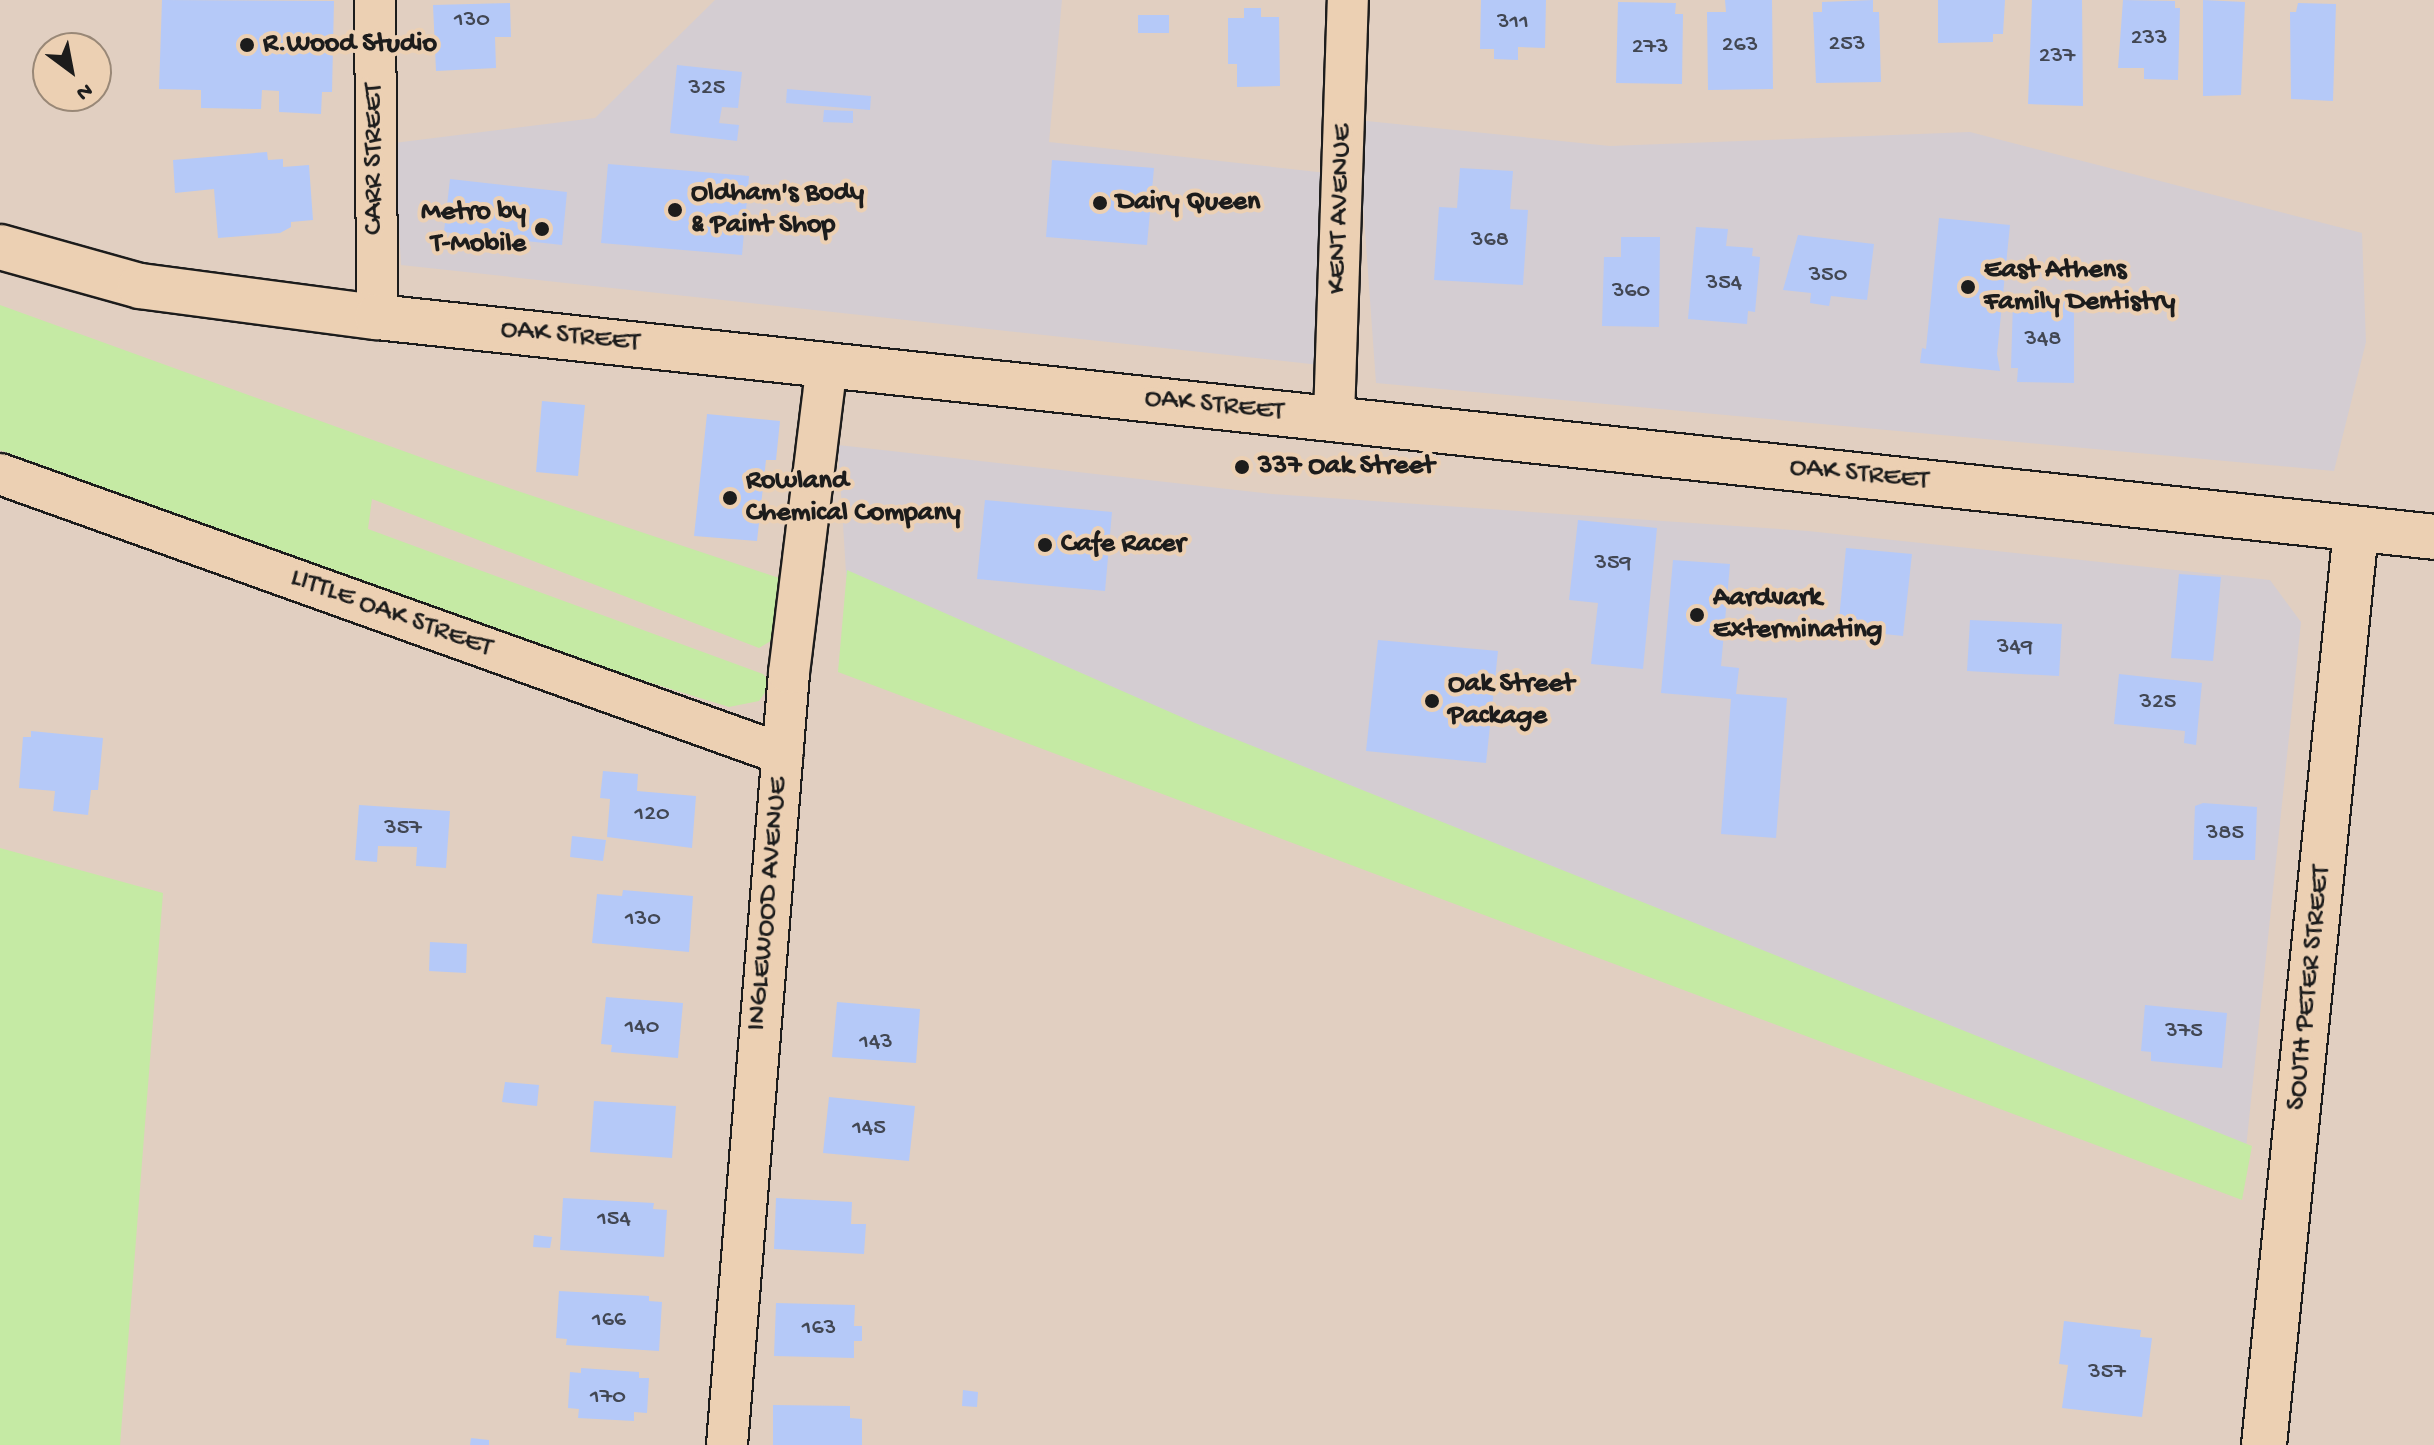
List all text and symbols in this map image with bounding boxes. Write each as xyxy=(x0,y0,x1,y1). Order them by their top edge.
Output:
house number: 130 xyxy=(454,7,490,35)
house number: 311 xyxy=(1497,9,1529,37)
house number: 233 xyxy=(2131,25,2167,53)
place label: R.Wood Studio xyxy=(263,28,437,62)
house number: 253 xyxy=(1829,31,1865,59)
north arrow xyxy=(32,32,112,112)
house number: 263 xyxy=(1722,32,1758,60)
house number: 273 xyxy=(1632,34,1668,62)
marker: R.Wood Studio xyxy=(238,36,256,54)
house number: 237 xyxy=(2039,43,2075,71)
house number: 325 xyxy=(689,75,725,103)
text: N xyxy=(71,76,97,105)
street label: CARR STREET xyxy=(358,83,392,235)
street label: KENT AVENUE xyxy=(1321,123,1361,295)
place label: Oldham's Body & Paint Shop xyxy=(691,177,864,243)
place label: Dairy Queen xyxy=(1116,186,1260,220)
marker: Dairy Queen xyxy=(1091,194,1109,212)
place label: Metro by T-Mobile xyxy=(421,196,526,262)
marker: Oldham's Body & Paint Shop xyxy=(666,201,684,219)
marker: Metro by T-Mobile xyxy=(533,220,551,238)
house number: 368 xyxy=(1471,227,1509,255)
place label: East Athens Family Dentistry xyxy=(1984,254,2175,320)
house number: 350 xyxy=(1809,262,1847,290)
house number: 354 xyxy=(1706,270,1742,298)
house number: 360 xyxy=(1612,278,1650,306)
marker: East Athens Family Dentistry xyxy=(1959,278,1977,296)
street label: OAK STREET xyxy=(499,313,641,361)
house number: 348 xyxy=(2025,326,2061,354)
street label: OAK STREET xyxy=(1143,382,1285,430)
place label: 337 Oak Street xyxy=(1258,450,1434,484)
street label: OAK STREET xyxy=(1788,451,1930,499)
marker: 337 Oak Street xyxy=(1233,458,1251,476)
place label: Rowland Chemical Company xyxy=(746,465,960,531)
marker: Rowland Chemical Company xyxy=(721,489,739,507)
place label: Cafe Racer xyxy=(1061,528,1185,562)
marker: Cafe Racer xyxy=(1036,536,1054,554)
house number: 359 xyxy=(1594,550,1632,578)
street label: LITTLE OAK STREET xyxy=(285,562,497,666)
place label: Aardvark Exterminating xyxy=(1713,582,1882,648)
marker: Aardvark Exterminating xyxy=(1688,606,1706,624)
house number: 349 xyxy=(1997,634,2033,662)
place label: Oak Street Package xyxy=(1448,668,1574,734)
house number: 325 xyxy=(2140,689,2176,717)
marker: Oak Street Package xyxy=(1423,692,1441,710)
street label: INGLEWOOD AVENUE xyxy=(741,776,797,1032)
house number: 120 xyxy=(634,801,670,829)
house number: 357 xyxy=(384,815,422,843)
house number: 385 xyxy=(2206,820,2244,848)
street label: SOUTH PETER STREET xyxy=(2280,864,2340,1112)
house number: 130 xyxy=(625,906,661,934)
house number: 140 xyxy=(625,1014,659,1042)
house number: 375 xyxy=(2165,1018,2203,1046)
house number: 143 xyxy=(859,1029,893,1057)
house number: 145 xyxy=(852,1115,886,1143)
house number: 154 xyxy=(597,1206,631,1234)
house number: 166 xyxy=(592,1307,626,1335)
house number: 163 xyxy=(802,1315,836,1343)
house number: 357 xyxy=(2088,1359,2126,1387)
house number: 170 xyxy=(590,1384,626,1412)

